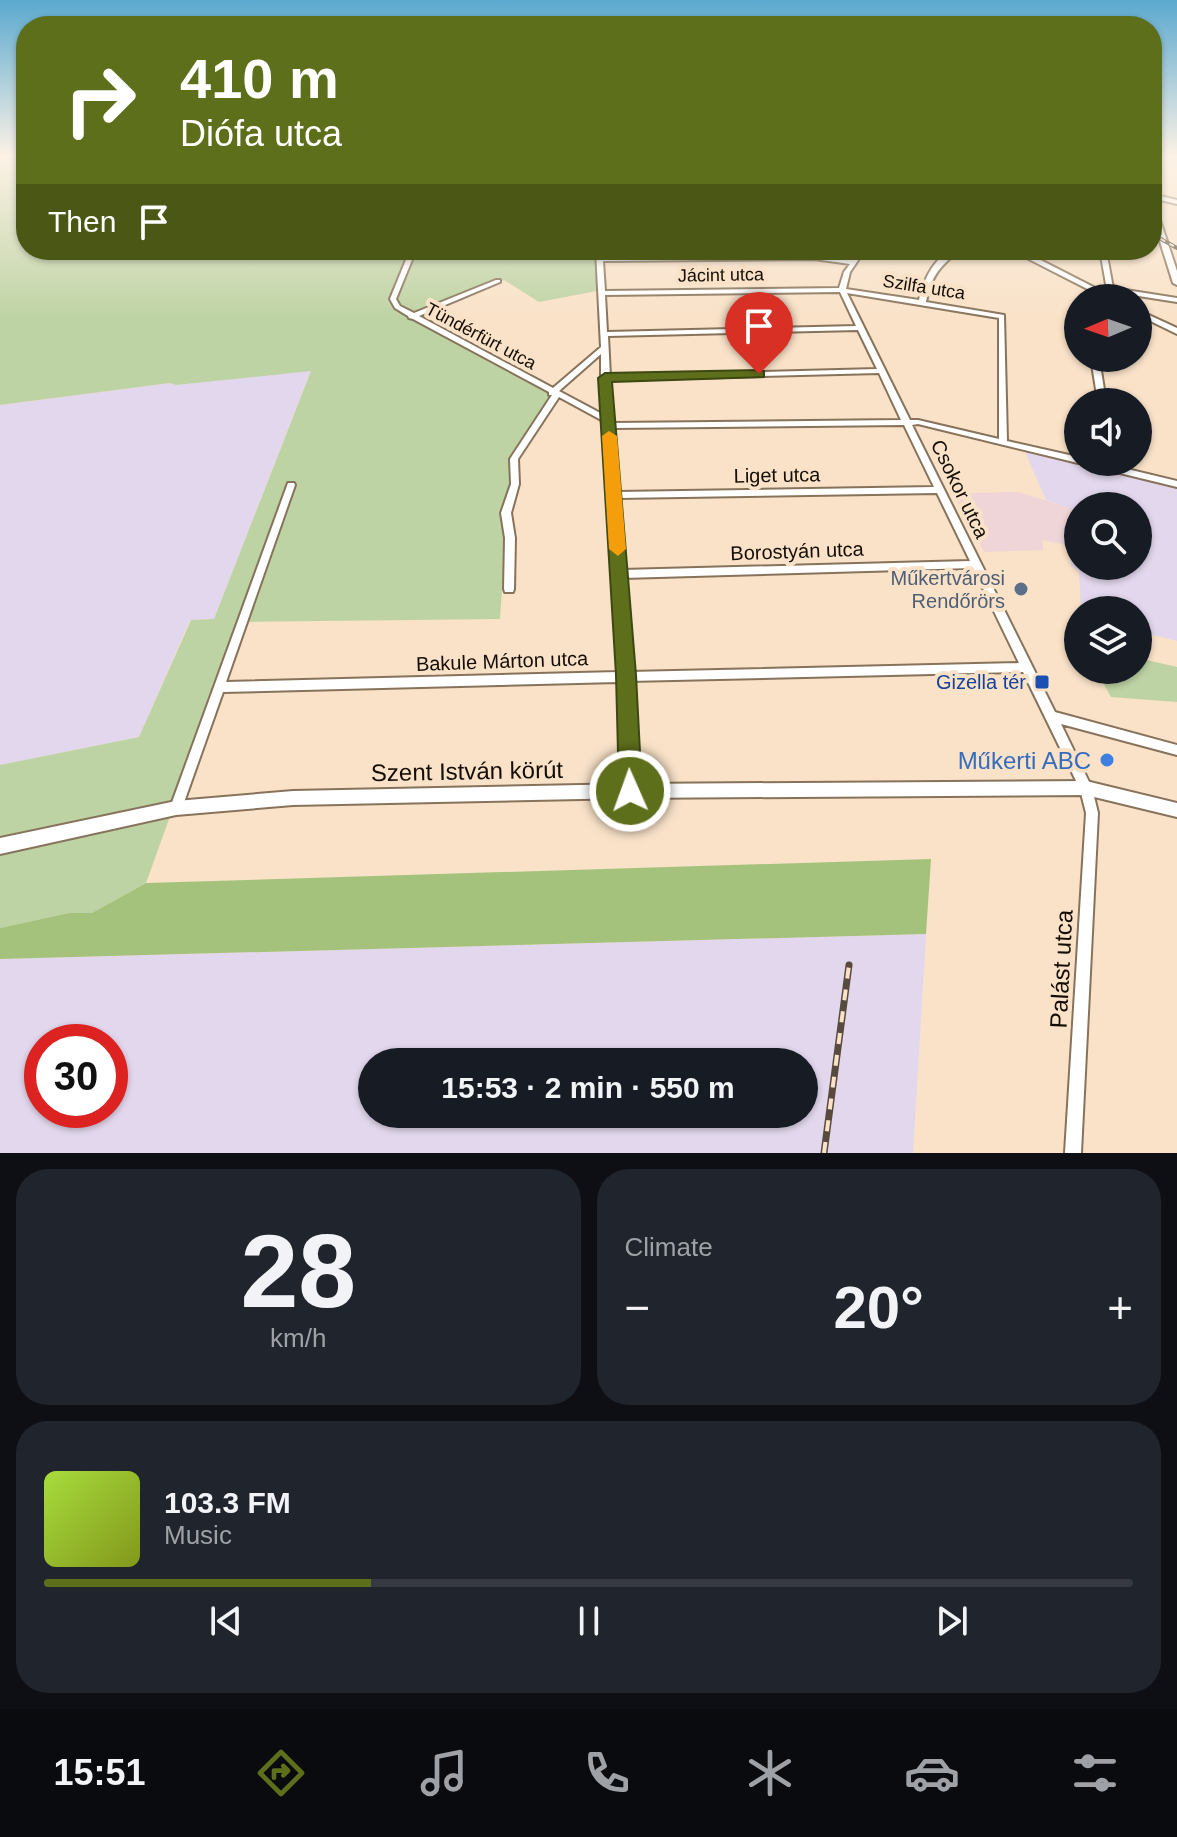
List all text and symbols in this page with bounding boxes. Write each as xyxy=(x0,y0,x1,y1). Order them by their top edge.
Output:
text: 410 m xyxy=(180,47,339,110)
icon: right xyxy=(48,48,152,152)
text: Diófa utca xyxy=(180,113,342,154)
icon: arrive xyxy=(132,200,176,244)
text: Then xyxy=(48,205,116,238)
street label: Jácint utca xyxy=(678,264,765,286)
street label: Szilfa utca xyxy=(881,271,968,304)
north arrow xyxy=(1064,284,1152,372)
map controls xyxy=(1064,284,1152,684)
pin xyxy=(725,292,793,374)
street label: Tündérfürt utca xyxy=(422,299,540,374)
icon: arrive xyxy=(737,304,781,348)
button: sound xyxy=(1064,388,1152,476)
street label: Csokor utca xyxy=(927,436,994,543)
street label: Liget utca xyxy=(733,463,821,487)
button: search xyxy=(1064,492,1152,580)
street label: Borostyán utca xyxy=(730,538,865,564)
place label: Műkertvárosi Rendőrörs xyxy=(891,567,1005,612)
marker: Műkertvárosi Rendőrörs xyxy=(1012,580,1030,598)
button: layers xyxy=(1064,596,1152,684)
street label: Bakule Márton utca xyxy=(416,647,589,675)
place label: Gizella tér xyxy=(936,671,1026,693)
marker: Gizella tér xyxy=(1033,673,1051,691)
place label: Műkerti ABC xyxy=(958,747,1091,774)
position arrow xyxy=(588,749,672,833)
marker: Műkerti ABC xyxy=(1098,751,1116,769)
street label: Szent István körút xyxy=(371,756,564,786)
street label: Palást utca xyxy=(1044,908,1078,1029)
speed limit sign: 30 xyxy=(24,1024,128,1128)
text: 15:53 · 2 min · 550 m xyxy=(441,1071,735,1104)
text: 28 xyxy=(240,1213,356,1329)
text: Climate xyxy=(625,1232,713,1262)
text: 20° xyxy=(833,1274,924,1341)
text: − xyxy=(625,1283,650,1332)
text: + xyxy=(1107,1283,1133,1332)
text: km/h xyxy=(270,1323,326,1353)
text: 103.3 FM xyxy=(164,1486,291,1519)
text: Music xyxy=(164,1520,232,1550)
icon: previous xyxy=(204,1599,248,1643)
icon: pause xyxy=(567,1599,611,1643)
icon: next xyxy=(930,1599,974,1643)
icon: directions xyxy=(253,1745,309,1801)
icon: music xyxy=(416,1745,472,1801)
icon: phone xyxy=(579,1745,635,1801)
icon: climate xyxy=(742,1745,798,1801)
icon: car xyxy=(904,1745,960,1801)
icon: filters xyxy=(1067,1745,1123,1801)
text: 15:51 xyxy=(53,1752,146,1793)

